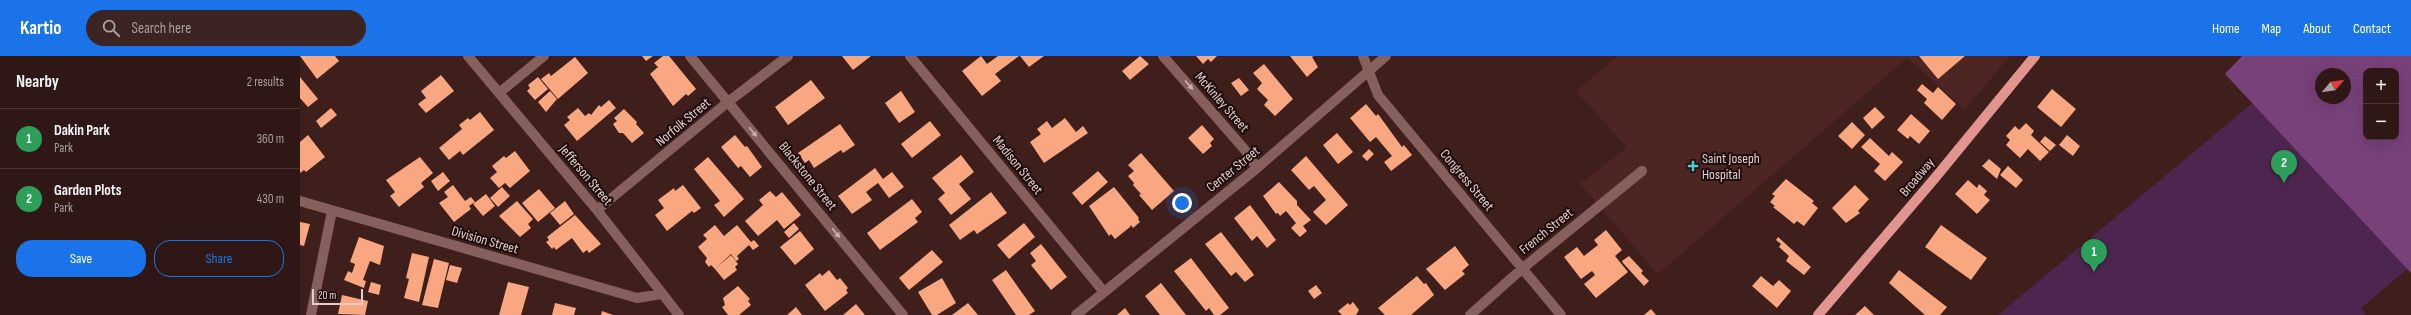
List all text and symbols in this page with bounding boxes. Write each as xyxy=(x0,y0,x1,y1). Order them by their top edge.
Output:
search box xyxy=(86,10,366,46)
text: Kartio xyxy=(20,17,62,40)
icon: search xyxy=(100,17,122,39)
text: Search here xyxy=(132,19,191,38)
text: Home xyxy=(2212,20,2240,37)
text: Map xyxy=(2262,20,2281,37)
text: About xyxy=(2303,20,2331,37)
text: Contact xyxy=(2353,20,2391,37)
street label: McKinley Street xyxy=(1191,68,1253,136)
north arrow xyxy=(2315,68,2351,104)
map controls xyxy=(2363,68,2399,140)
button: + xyxy=(2363,68,2399,104)
text: Nearby xyxy=(16,72,59,92)
text: 2 results xyxy=(247,74,284,90)
one-way arrow xyxy=(1184,80,1193,91)
street label: Norfolk Street xyxy=(652,94,714,150)
button: − xyxy=(2363,104,2399,140)
text: Dakin Park xyxy=(54,121,110,140)
one-way arrow xyxy=(749,127,758,138)
text: 1 xyxy=(26,131,32,147)
text: 360 m xyxy=(257,131,284,147)
street label: Madison Street xyxy=(989,132,1047,198)
street label: Blackstone Street xyxy=(775,138,841,214)
text: Park xyxy=(54,140,73,156)
street label: Jefferson Street xyxy=(555,140,616,209)
street label: Center Street xyxy=(1203,142,1263,196)
street label: Congress Street xyxy=(1436,146,1498,214)
place label: Saint Joseph Hospital xyxy=(1702,150,1760,183)
pin: 2 xyxy=(2271,150,2297,183)
street label: Broadway xyxy=(1896,154,1938,200)
marker: Saint Joseph Hospital xyxy=(1687,160,1699,172)
text: Garden Plots xyxy=(54,181,121,200)
text: 2 xyxy=(26,191,32,207)
text: 430 m xyxy=(257,191,284,207)
your location xyxy=(1172,193,1192,213)
text: Park xyxy=(54,200,73,216)
street label: French Street xyxy=(1516,204,1576,258)
street label: Division Street xyxy=(450,222,520,258)
one-way arrow xyxy=(831,227,840,238)
pin: 1 xyxy=(2081,239,2107,272)
button: Save xyxy=(16,240,146,277)
button: Share xyxy=(154,240,284,277)
scale bar xyxy=(312,287,363,306)
text: 20 m xyxy=(318,289,336,302)

